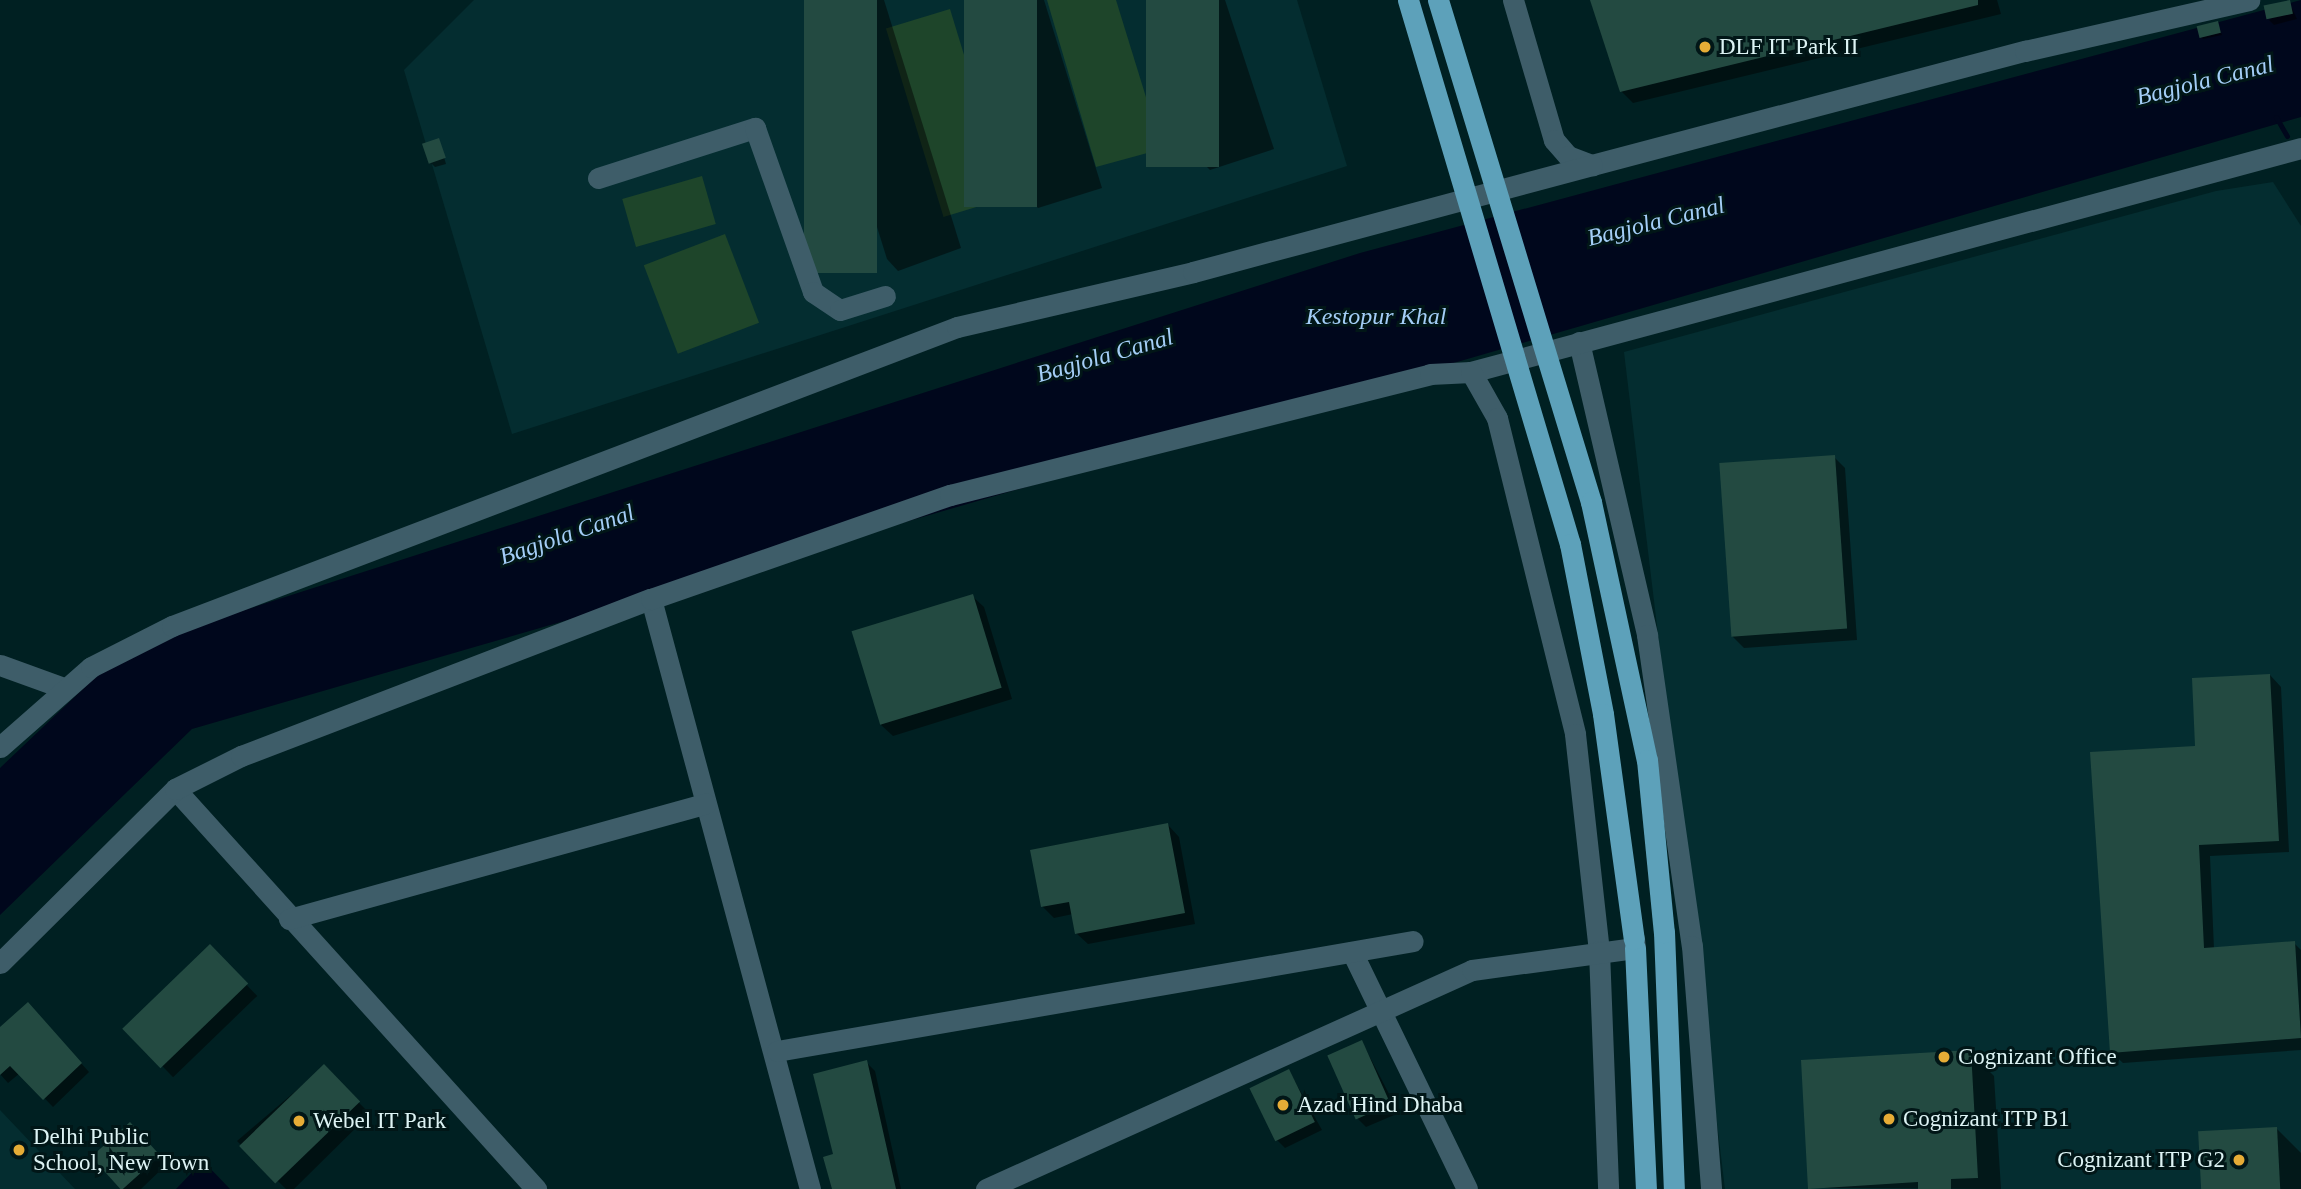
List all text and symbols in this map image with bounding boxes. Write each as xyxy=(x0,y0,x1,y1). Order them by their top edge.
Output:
place label: DLF IT Park II xyxy=(1719,33,1859,61)
marker: DLF IT Park II xyxy=(1697,39,1713,55)
water label: Bagjola Canal xyxy=(2133,50,2277,112)
water label: Bagjola Canal xyxy=(1584,191,1728,253)
water label: Kestopur Khal xyxy=(1306,303,1446,331)
water label: Bagjola Canal xyxy=(1033,323,1177,389)
water label: Bagjola Canal xyxy=(496,498,638,572)
place label: Cognizant Office xyxy=(1958,1043,2117,1071)
marker: Cognizant Office xyxy=(1936,1049,1952,1065)
place label: Azad Hind Dhaba xyxy=(1297,1091,1463,1119)
marker: Azad Hind Dhaba xyxy=(1275,1097,1291,1113)
place label: Cognizant ITP B1 xyxy=(1903,1105,2070,1133)
place label: Webel IT Park xyxy=(313,1107,447,1135)
marker: Cognizant ITP B1 xyxy=(1881,1111,1897,1127)
marker: Webel IT Park xyxy=(291,1113,307,1129)
place label: Delhi Public School, New Town xyxy=(33,1123,210,1177)
marker: Delhi Public School, New Town xyxy=(11,1142,27,1158)
place label: Cognizant ITP G2 xyxy=(2056,1146,2225,1174)
marker: Cognizant ITP G2 xyxy=(2231,1152,2247,1168)

